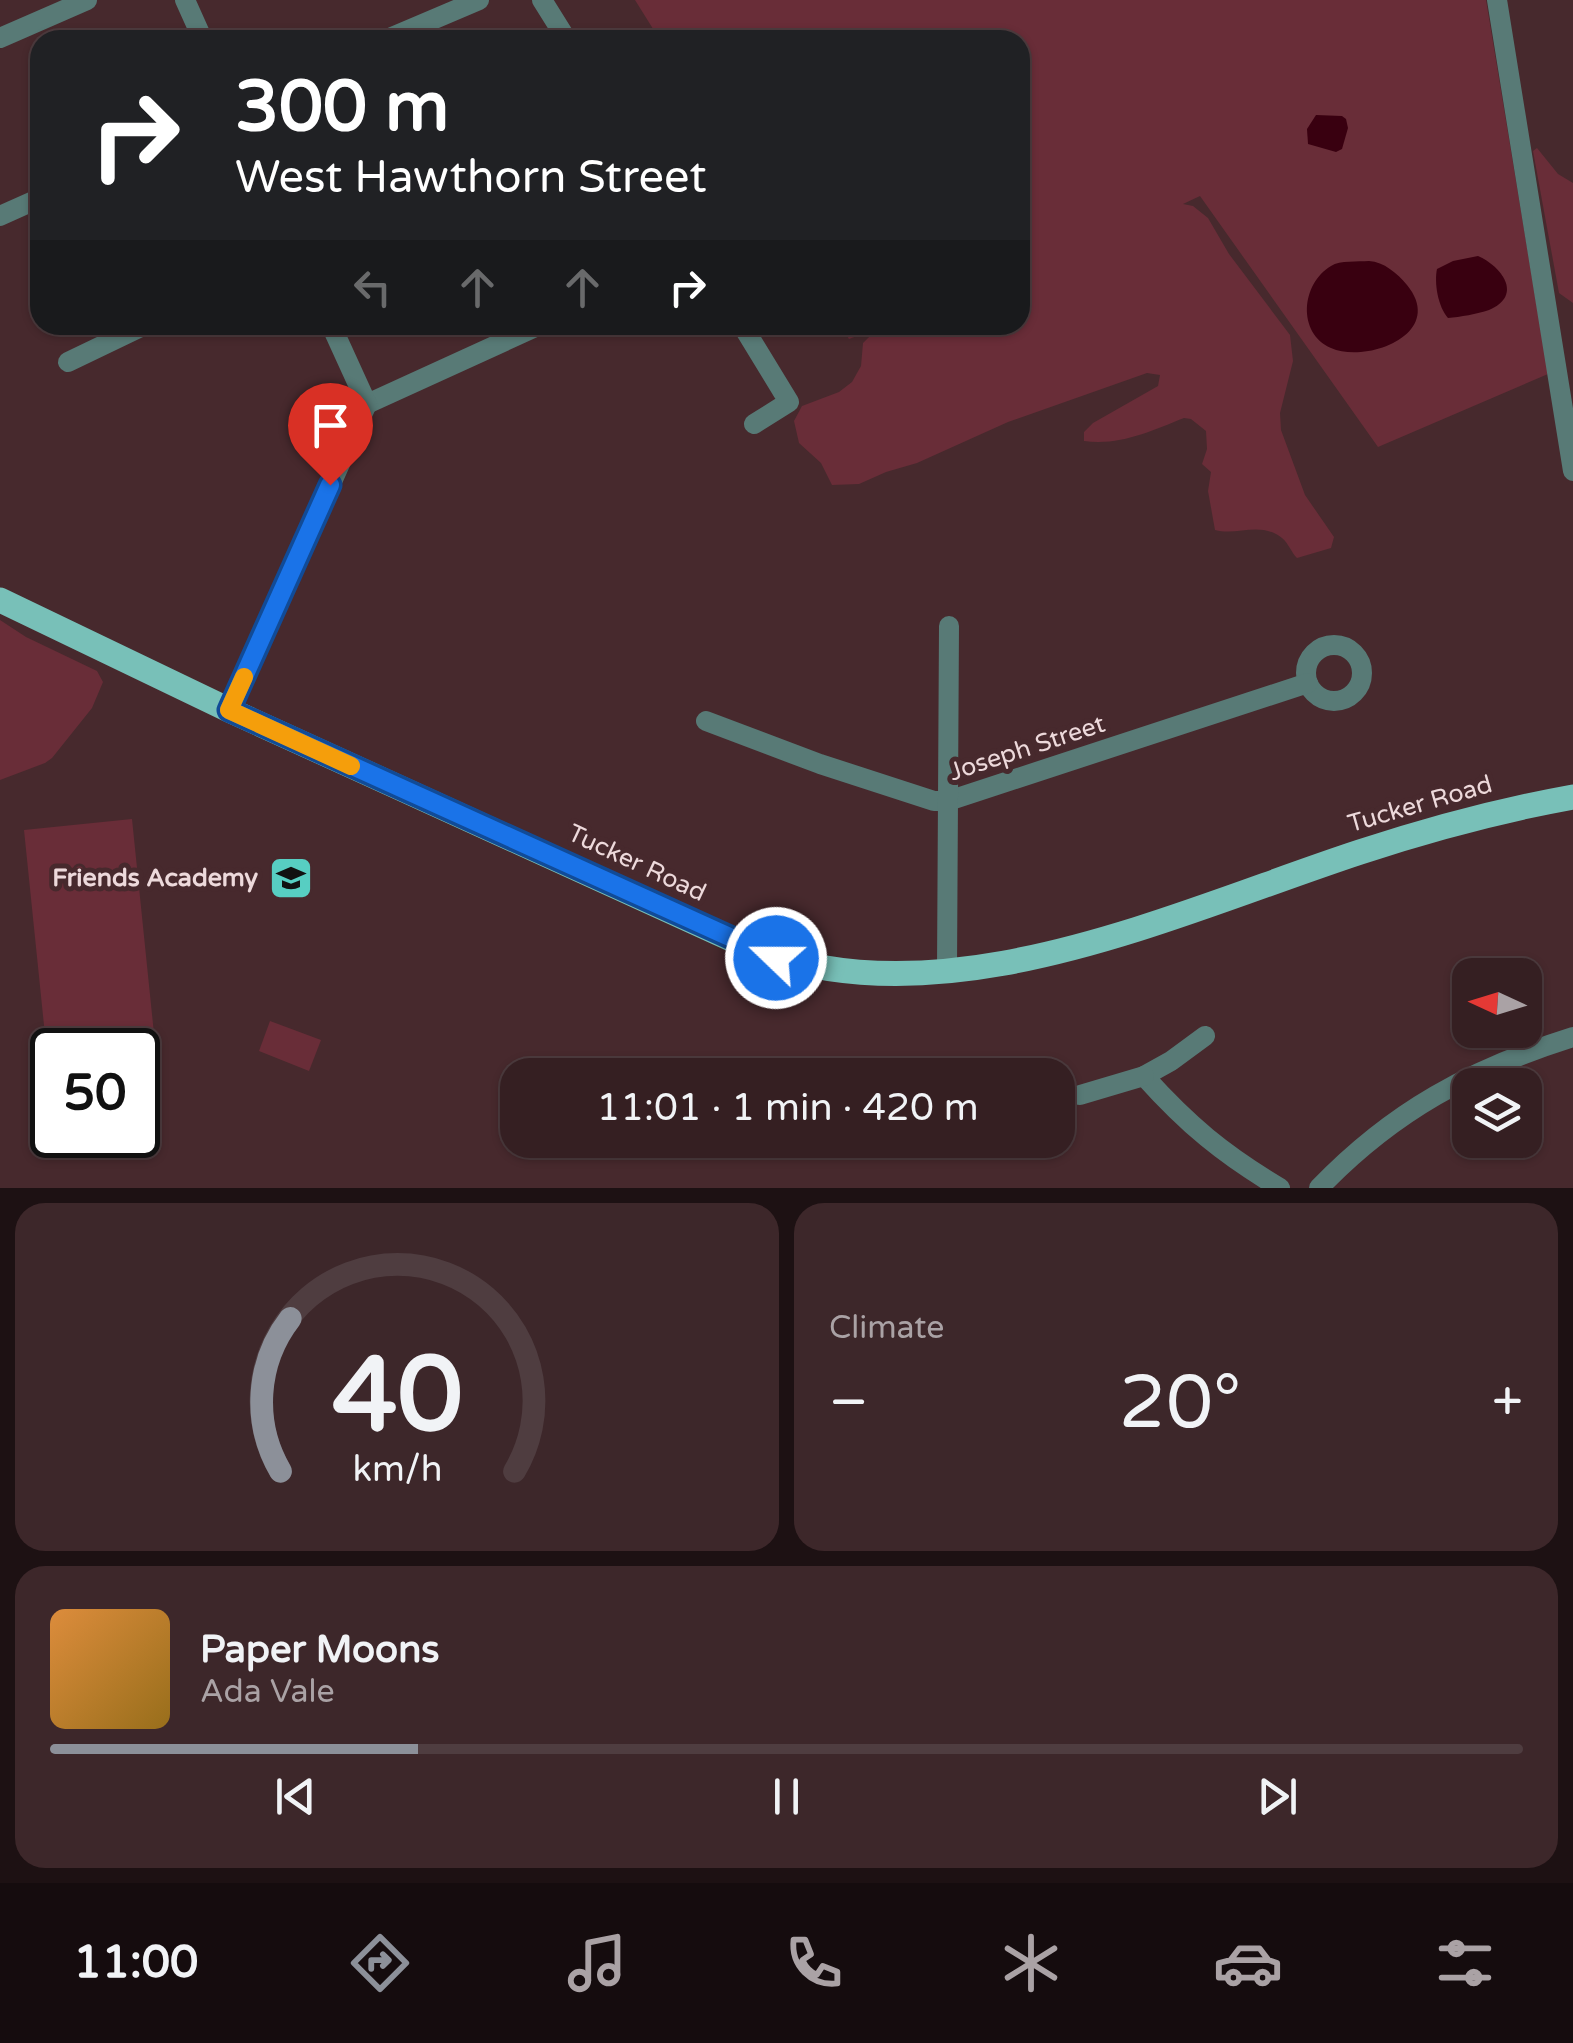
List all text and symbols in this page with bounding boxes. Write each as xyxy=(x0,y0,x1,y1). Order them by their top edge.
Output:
text: 300 m xyxy=(235,66,449,150)
icon: right xyxy=(70,70,200,200)
text: West Hawthorn Street xyxy=(235,151,707,205)
icon: left xyxy=(345,260,400,315)
icon: ahead xyxy=(450,260,505,315)
icon: ahead xyxy=(555,260,610,315)
icon: right xyxy=(660,260,715,315)
pin xyxy=(288,383,373,486)
icon: arrive xyxy=(303,398,358,453)
street label: Joseph Street xyxy=(945,709,1109,787)
street label: Tucker Road xyxy=(1344,769,1496,839)
street label: Tucker Road xyxy=(563,818,711,908)
school or university icon: Friends Academy xyxy=(268,855,314,901)
place label: Friends Academy xyxy=(52,863,259,893)
position arrow xyxy=(724,906,828,1010)
north arrow xyxy=(1452,958,1542,1048)
map controls xyxy=(1452,958,1542,1158)
speed limit sign: 50 xyxy=(30,1028,160,1158)
button: layers xyxy=(1452,1068,1542,1158)
text: 11:01 · 1 min · 420 m xyxy=(596,1085,979,1131)
text: Climate xyxy=(829,1309,944,1347)
text: 40 xyxy=(332,1334,462,1459)
text: 20° xyxy=(1119,1358,1241,1448)
text: − xyxy=(829,1370,868,1436)
text: + xyxy=(1492,1370,1523,1436)
text: km/h xyxy=(352,1448,442,1491)
text: Paper Moons xyxy=(200,1627,440,1673)
text: Ada Vale xyxy=(200,1673,335,1711)
icon: previous xyxy=(268,1769,323,1824)
icon: pause xyxy=(759,1769,814,1824)
icon: next xyxy=(1250,1769,1305,1824)
icon: directions xyxy=(345,1928,415,1998)
icon: music xyxy=(562,1928,632,1998)
icon: phone xyxy=(779,1928,849,1998)
icon: climate xyxy=(996,1928,1066,1998)
icon: car xyxy=(1213,1928,1283,1998)
icon: filters xyxy=(1430,1928,1500,1998)
text: 11:00 xyxy=(73,1936,198,1990)

